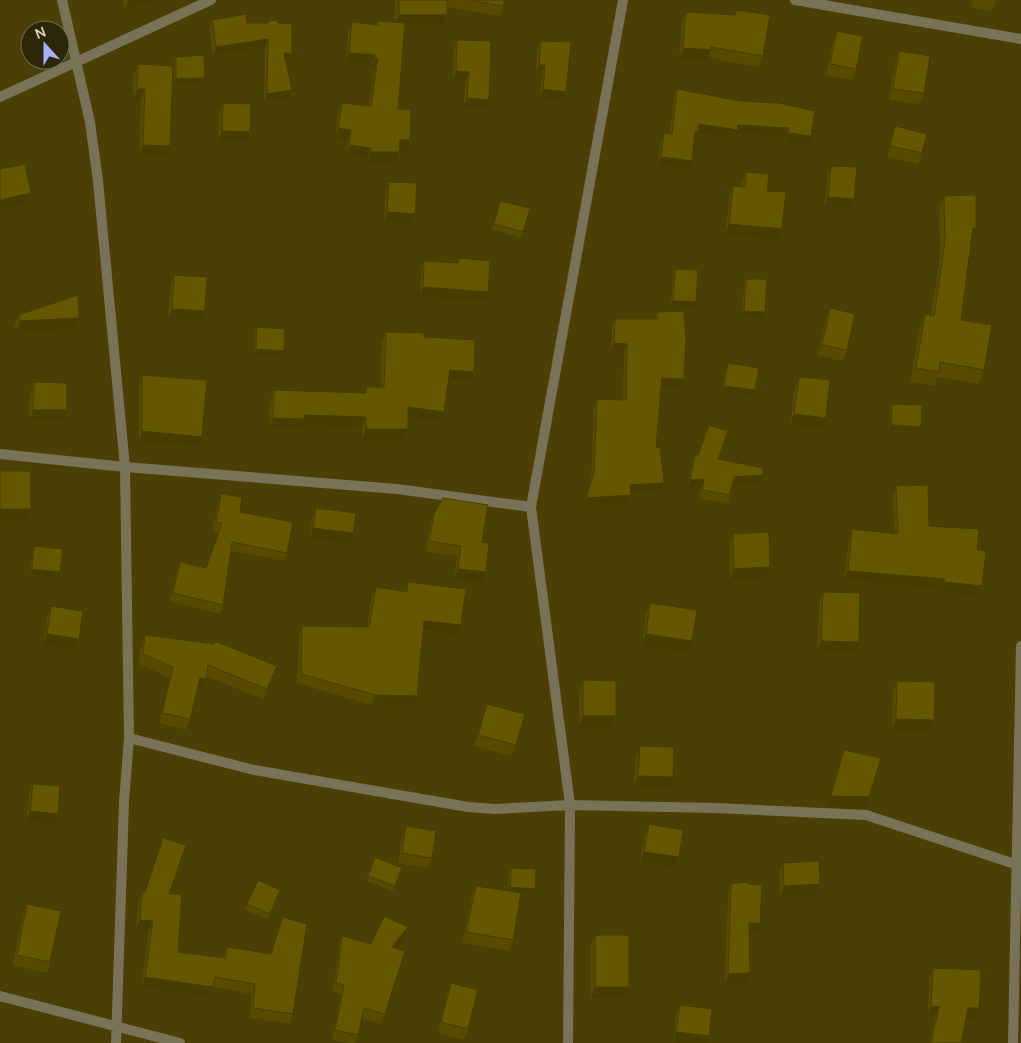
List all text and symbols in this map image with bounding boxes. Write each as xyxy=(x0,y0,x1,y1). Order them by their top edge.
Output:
north arrow xyxy=(20,20,70,70)
text: N xyxy=(32,22,48,43)

